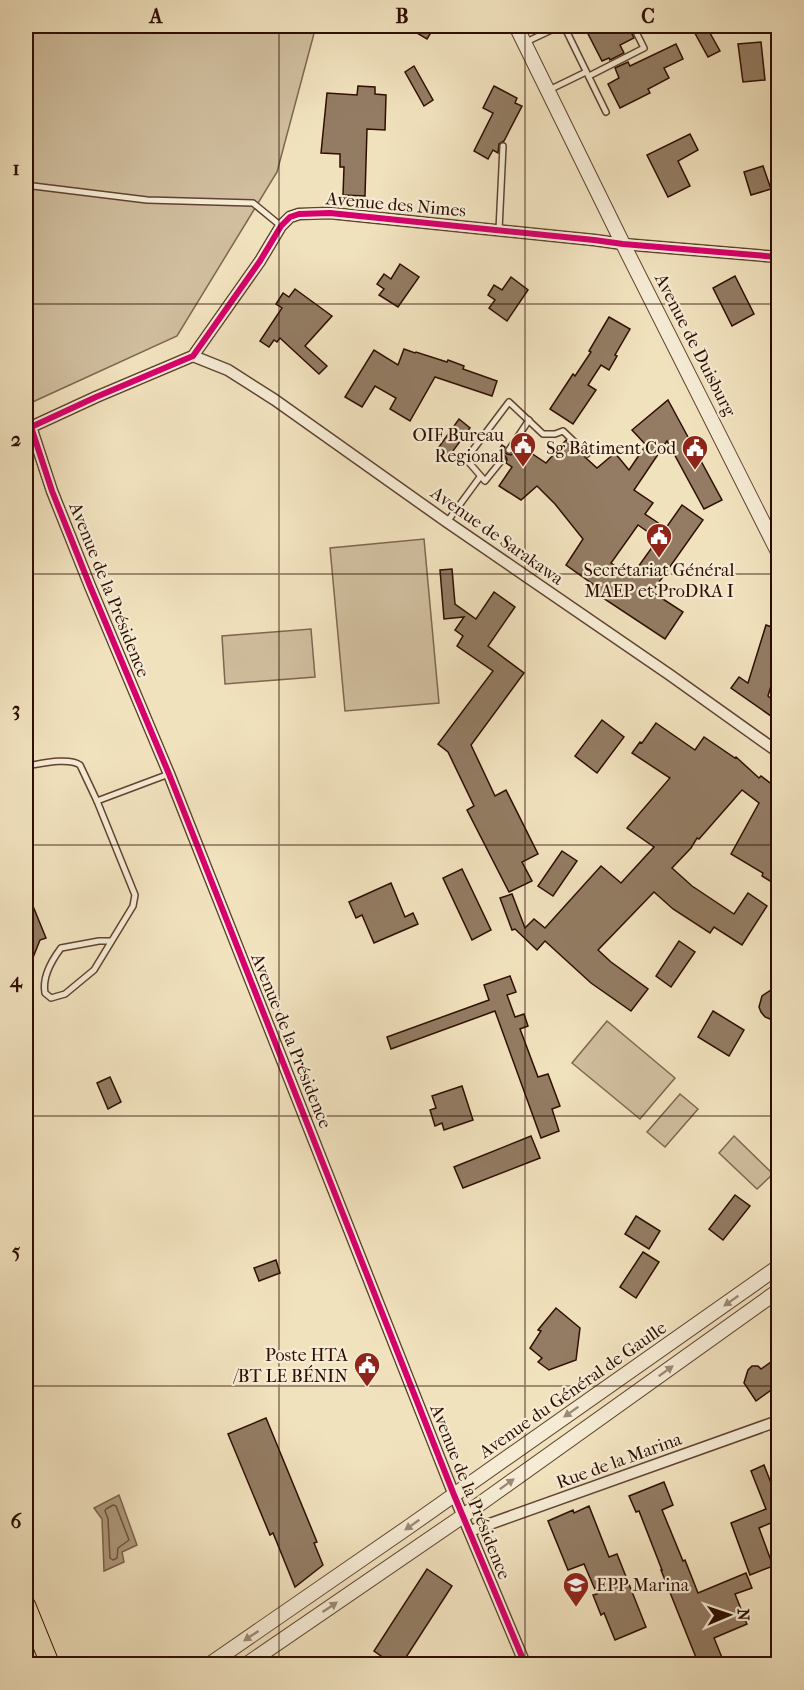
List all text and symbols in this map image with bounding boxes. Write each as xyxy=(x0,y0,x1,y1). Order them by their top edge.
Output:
text: A xyxy=(148,5,164,28)
text: B xyxy=(395,5,409,28)
text: C xyxy=(641,5,655,28)
text: 1 xyxy=(12,157,20,180)
street label: Avenue des Nimes xyxy=(324,188,467,222)
street label: Avenue de Duisburg xyxy=(650,269,740,420)
place label: OIF Bureau Regional xyxy=(413,425,504,467)
text: 2 xyxy=(11,428,21,451)
public building icon: OIF Bureau Regional xyxy=(508,430,538,468)
public building icon: Sg Bâtiment Cod xyxy=(680,433,710,471)
place label: Sg Bâtiment Cod xyxy=(546,438,676,459)
street label: Avenue de Sarakawa xyxy=(426,482,568,590)
street label: Avenue de la Présidence xyxy=(64,499,154,681)
public building icon: Secrétariat Général MAEP et ProDRA I xyxy=(644,521,674,559)
place label: Secrétariat Général MAEP et ProDRA I xyxy=(584,560,734,602)
text: 3 xyxy=(12,698,20,721)
street label: Avenue de la Présidence xyxy=(246,950,336,1132)
text: 4 xyxy=(9,969,23,993)
text: 5 xyxy=(12,1240,21,1263)
one-way arrow xyxy=(723,1295,739,1307)
street label: Avenue du Général de Gaulle xyxy=(474,1317,671,1463)
place label: Poste HTA /BT LE BÉNIN xyxy=(232,1345,348,1387)
public building icon: Poste HTA /BT LE BÉNIN xyxy=(352,1350,382,1388)
one-way arrow xyxy=(658,1366,674,1377)
street label: Avenue de la Présidence xyxy=(425,1401,515,1583)
one-way arrow xyxy=(563,1406,579,1418)
street label: Rue de la Marina xyxy=(553,1428,685,1493)
one-way arrow xyxy=(499,1478,515,1490)
text: 6 xyxy=(11,1510,23,1533)
one-way arrow xyxy=(404,1519,420,1531)
school or university icon: EPP Marina xyxy=(561,1570,591,1608)
place label: EPP Marina xyxy=(596,1575,690,1596)
north arrow xyxy=(699,1585,759,1645)
one-way arrow xyxy=(321,1601,337,1613)
text: N xyxy=(734,1608,753,1622)
one-way arrow xyxy=(243,1631,260,1642)

